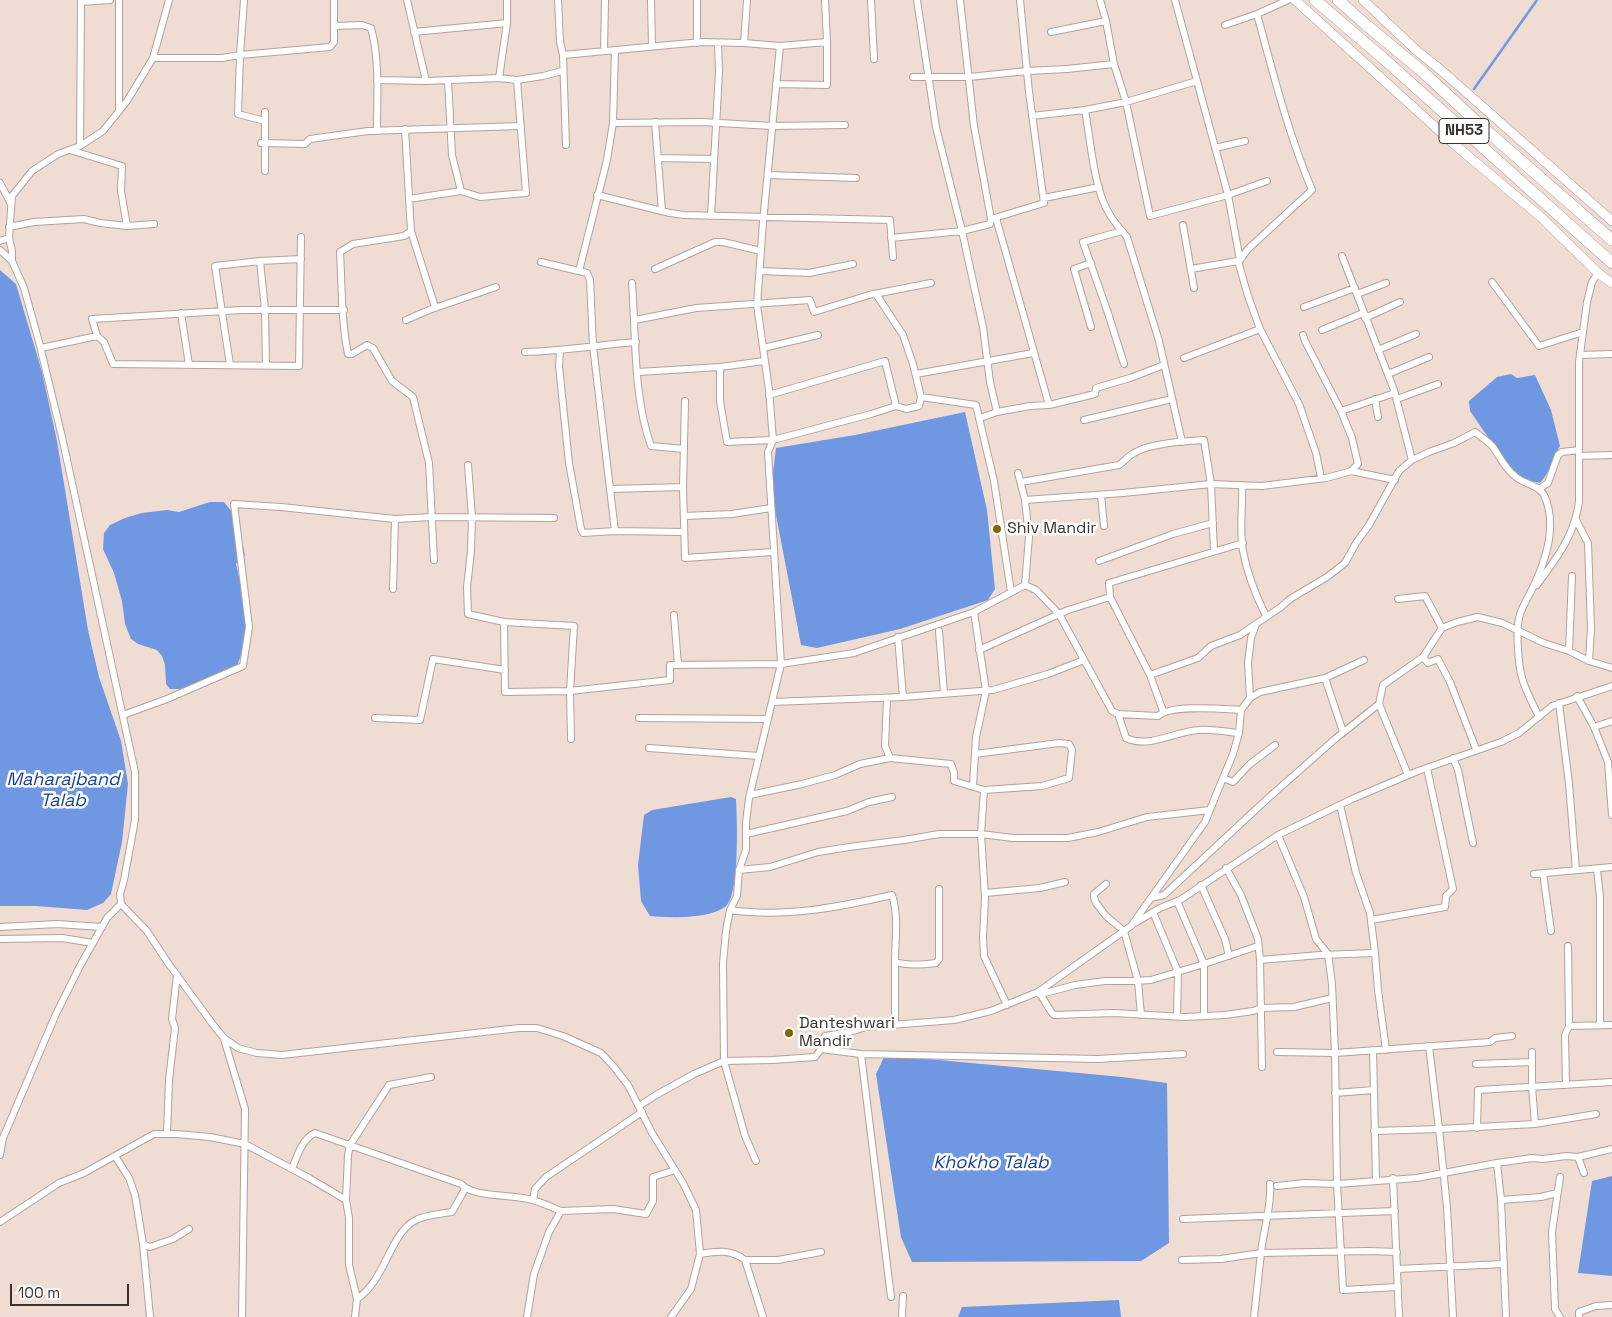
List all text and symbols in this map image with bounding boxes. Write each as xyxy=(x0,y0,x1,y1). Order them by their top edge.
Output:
road number: NH53 xyxy=(1439,118,1489,144)
place label: Shiv Mandir xyxy=(1007,519,1096,539)
marker: Shiv Mandir xyxy=(991,523,1003,535)
water label: Maharajband Talab xyxy=(6,769,120,812)
place label: Danteshwari Mandir xyxy=(799,1014,895,1052)
marker: Danteshwari Mandir xyxy=(783,1027,795,1039)
water label: Khokho Talab xyxy=(933,1152,1049,1174)
scale bar xyxy=(12,1274,131,1306)
text: 100 m xyxy=(18,1283,60,1302)

